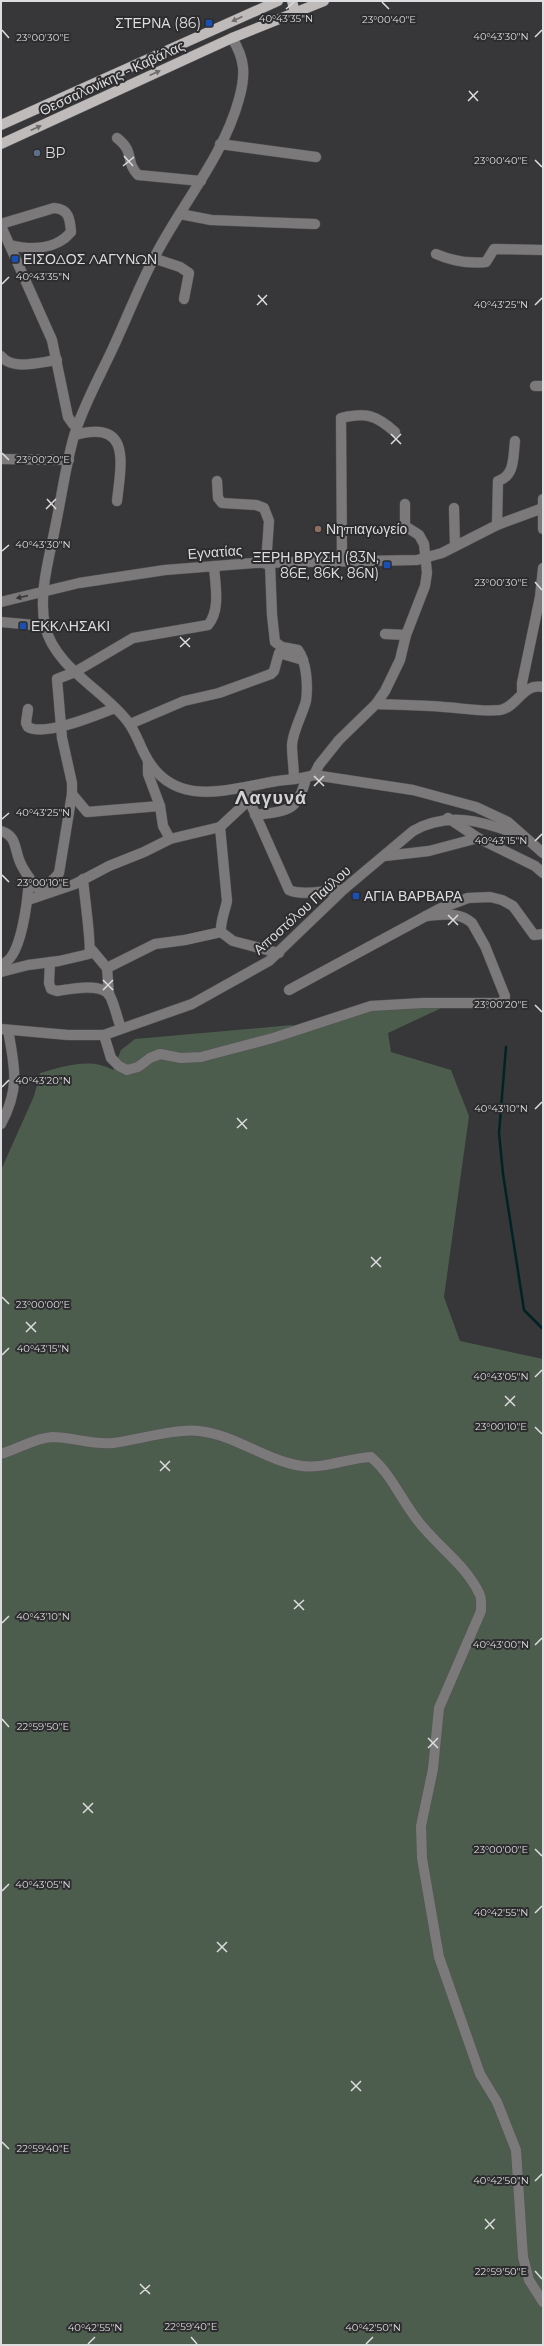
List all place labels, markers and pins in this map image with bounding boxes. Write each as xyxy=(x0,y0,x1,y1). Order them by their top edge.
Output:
place label: ΣΤΕΡΝΑ (86) xyxy=(115,14,201,32)
marker: ΣΤΕΡΝΑ (86) xyxy=(204,18,214,28)
place label: BP xyxy=(45,144,66,162)
marker: BP xyxy=(32,148,42,158)
place label: ΕΙΣΟΔΟΣ ΛΑΓΥΝΩΝ xyxy=(23,250,157,268)
marker: ΕΙΣΟΔΟΣ ΛΑΓΥΝΩΝ xyxy=(10,254,20,264)
place label: Νηπιαγωγείο xyxy=(326,520,407,538)
marker: Νηπιαγωγείο xyxy=(313,524,323,534)
place label: ΞΕΡΗ ΒΡΥΣΗ (83Ν, 86Ε, 86Κ, 86Ν) xyxy=(252,548,379,582)
marker: ΞΕΡΗ ΒΡΥΣΗ (83Ν, 86Ε, 86Κ, 86Ν) xyxy=(382,560,392,570)
place label: ΕΚΚΛΗΣΑΚΙ xyxy=(31,617,110,635)
marker: ΕΚΚΛΗΣΑΚΙ xyxy=(18,621,28,631)
place label: ΑΓΙΑ ΒΑΡΒΑΡΑ xyxy=(364,887,463,905)
marker: ΑΓΙΑ ΒΑΡΒΑΡΑ xyxy=(351,891,361,901)

